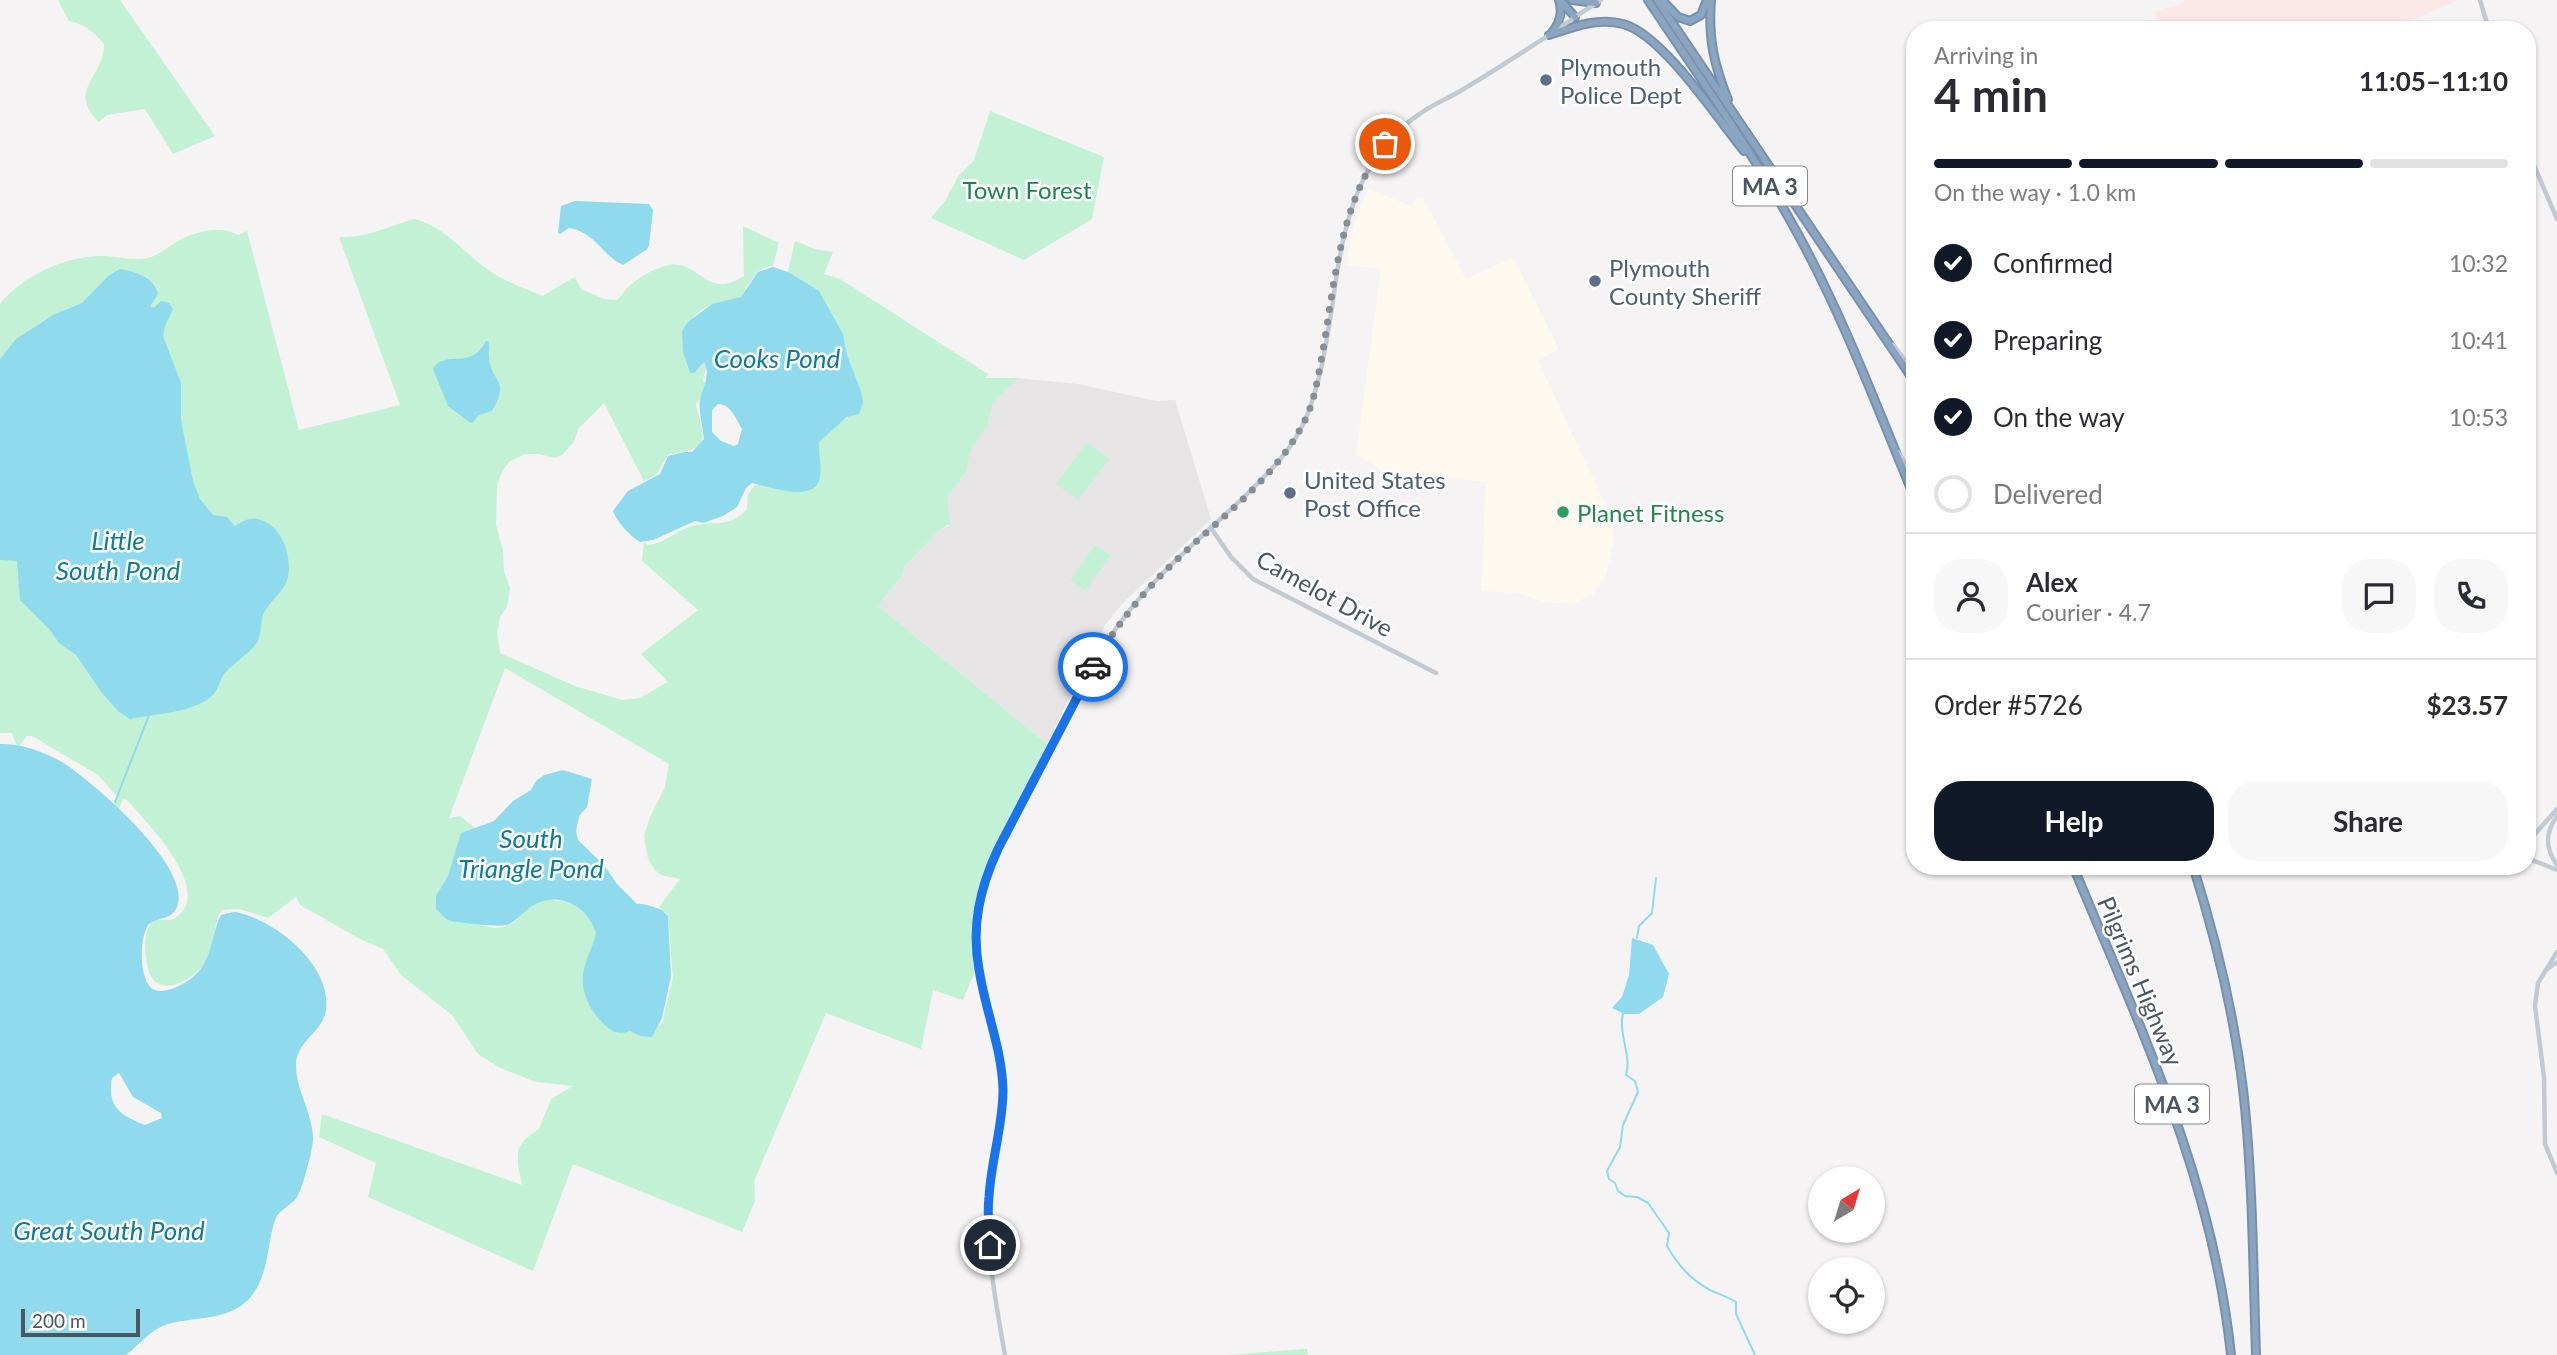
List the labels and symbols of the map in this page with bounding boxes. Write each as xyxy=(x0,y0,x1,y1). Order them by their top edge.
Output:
place label: Plymouth Police Dept xyxy=(1560,52,1682,109)
marker: Plymouth Police Dept xyxy=(1538,72,1554,88)
pin xyxy=(1355,114,1415,174)
road number: MA 3 xyxy=(1733,167,1807,206)
park label: Town Forest xyxy=(962,175,1092,204)
place label: Plymouth County Sheriff xyxy=(1609,253,1761,310)
marker: Plymouth County Sheriff xyxy=(1587,273,1603,289)
water label: Cooks Pond xyxy=(714,342,841,374)
place label: United States Post Office xyxy=(1304,465,1446,522)
marker: United States Post Office xyxy=(1282,485,1298,501)
place label: Planet Fitness xyxy=(1577,498,1724,527)
marker: Planet Fitness xyxy=(1555,504,1571,520)
water label: Little South Pond xyxy=(56,524,180,586)
street label: Camelot Drive xyxy=(1252,544,1398,642)
courier xyxy=(1058,632,1128,702)
water label: South Triangle Pond xyxy=(458,822,604,884)
street label: Pilgrims Highway xyxy=(2092,892,2190,1071)
road number: MA 3 xyxy=(2135,1084,2209,1124)
north arrow xyxy=(1808,1166,1885,1242)
water label: Great South Pond xyxy=(13,1214,205,1246)
pin xyxy=(960,1215,1020,1275)
scale bar xyxy=(21,1306,140,1338)

